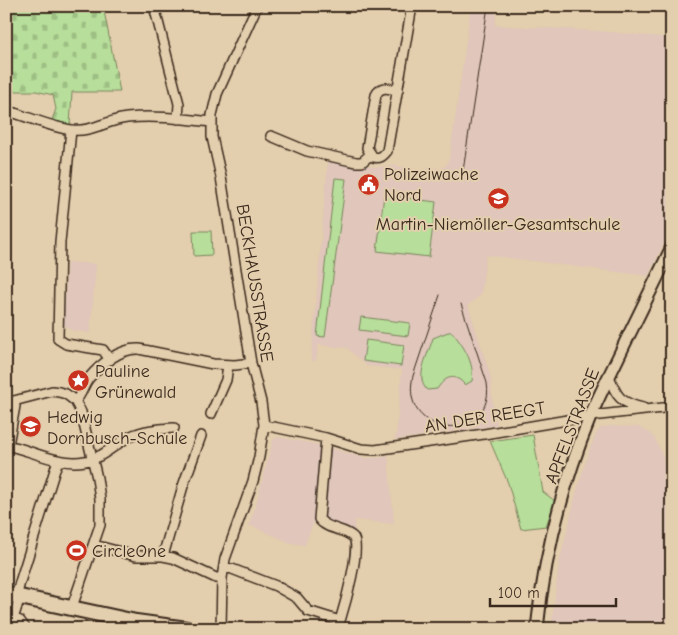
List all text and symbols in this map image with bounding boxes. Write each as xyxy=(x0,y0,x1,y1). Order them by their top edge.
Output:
place label: Polizeiwache Nord xyxy=(384,164,478,206)
public building icon: Polizeiwache Nord xyxy=(356,172,380,196)
school or university icon: Martin-Niemöller-Gesamtschule xyxy=(486,187,510,211)
street label: BECKHAUSSTRASSE xyxy=(232,202,277,364)
place label: Martin-Niemöller-Gesamtschule xyxy=(376,214,620,235)
place label: Pauline Grünewald xyxy=(95,361,176,403)
street label: APFELSTRASSE xyxy=(541,365,604,487)
place icon: Pauline Grünewald xyxy=(67,369,91,393)
street label: AN DER REEGT xyxy=(423,398,547,437)
place label: Hedwig Dornbusch-Schule xyxy=(47,407,187,449)
school or university icon: Hedwig Dornbusch-Schule xyxy=(19,415,43,439)
sports icon: CircleOne xyxy=(64,539,88,563)
place label: CircleOne xyxy=(92,541,166,562)
scale bar xyxy=(490,575,617,607)
text: 100 m xyxy=(498,584,540,602)

